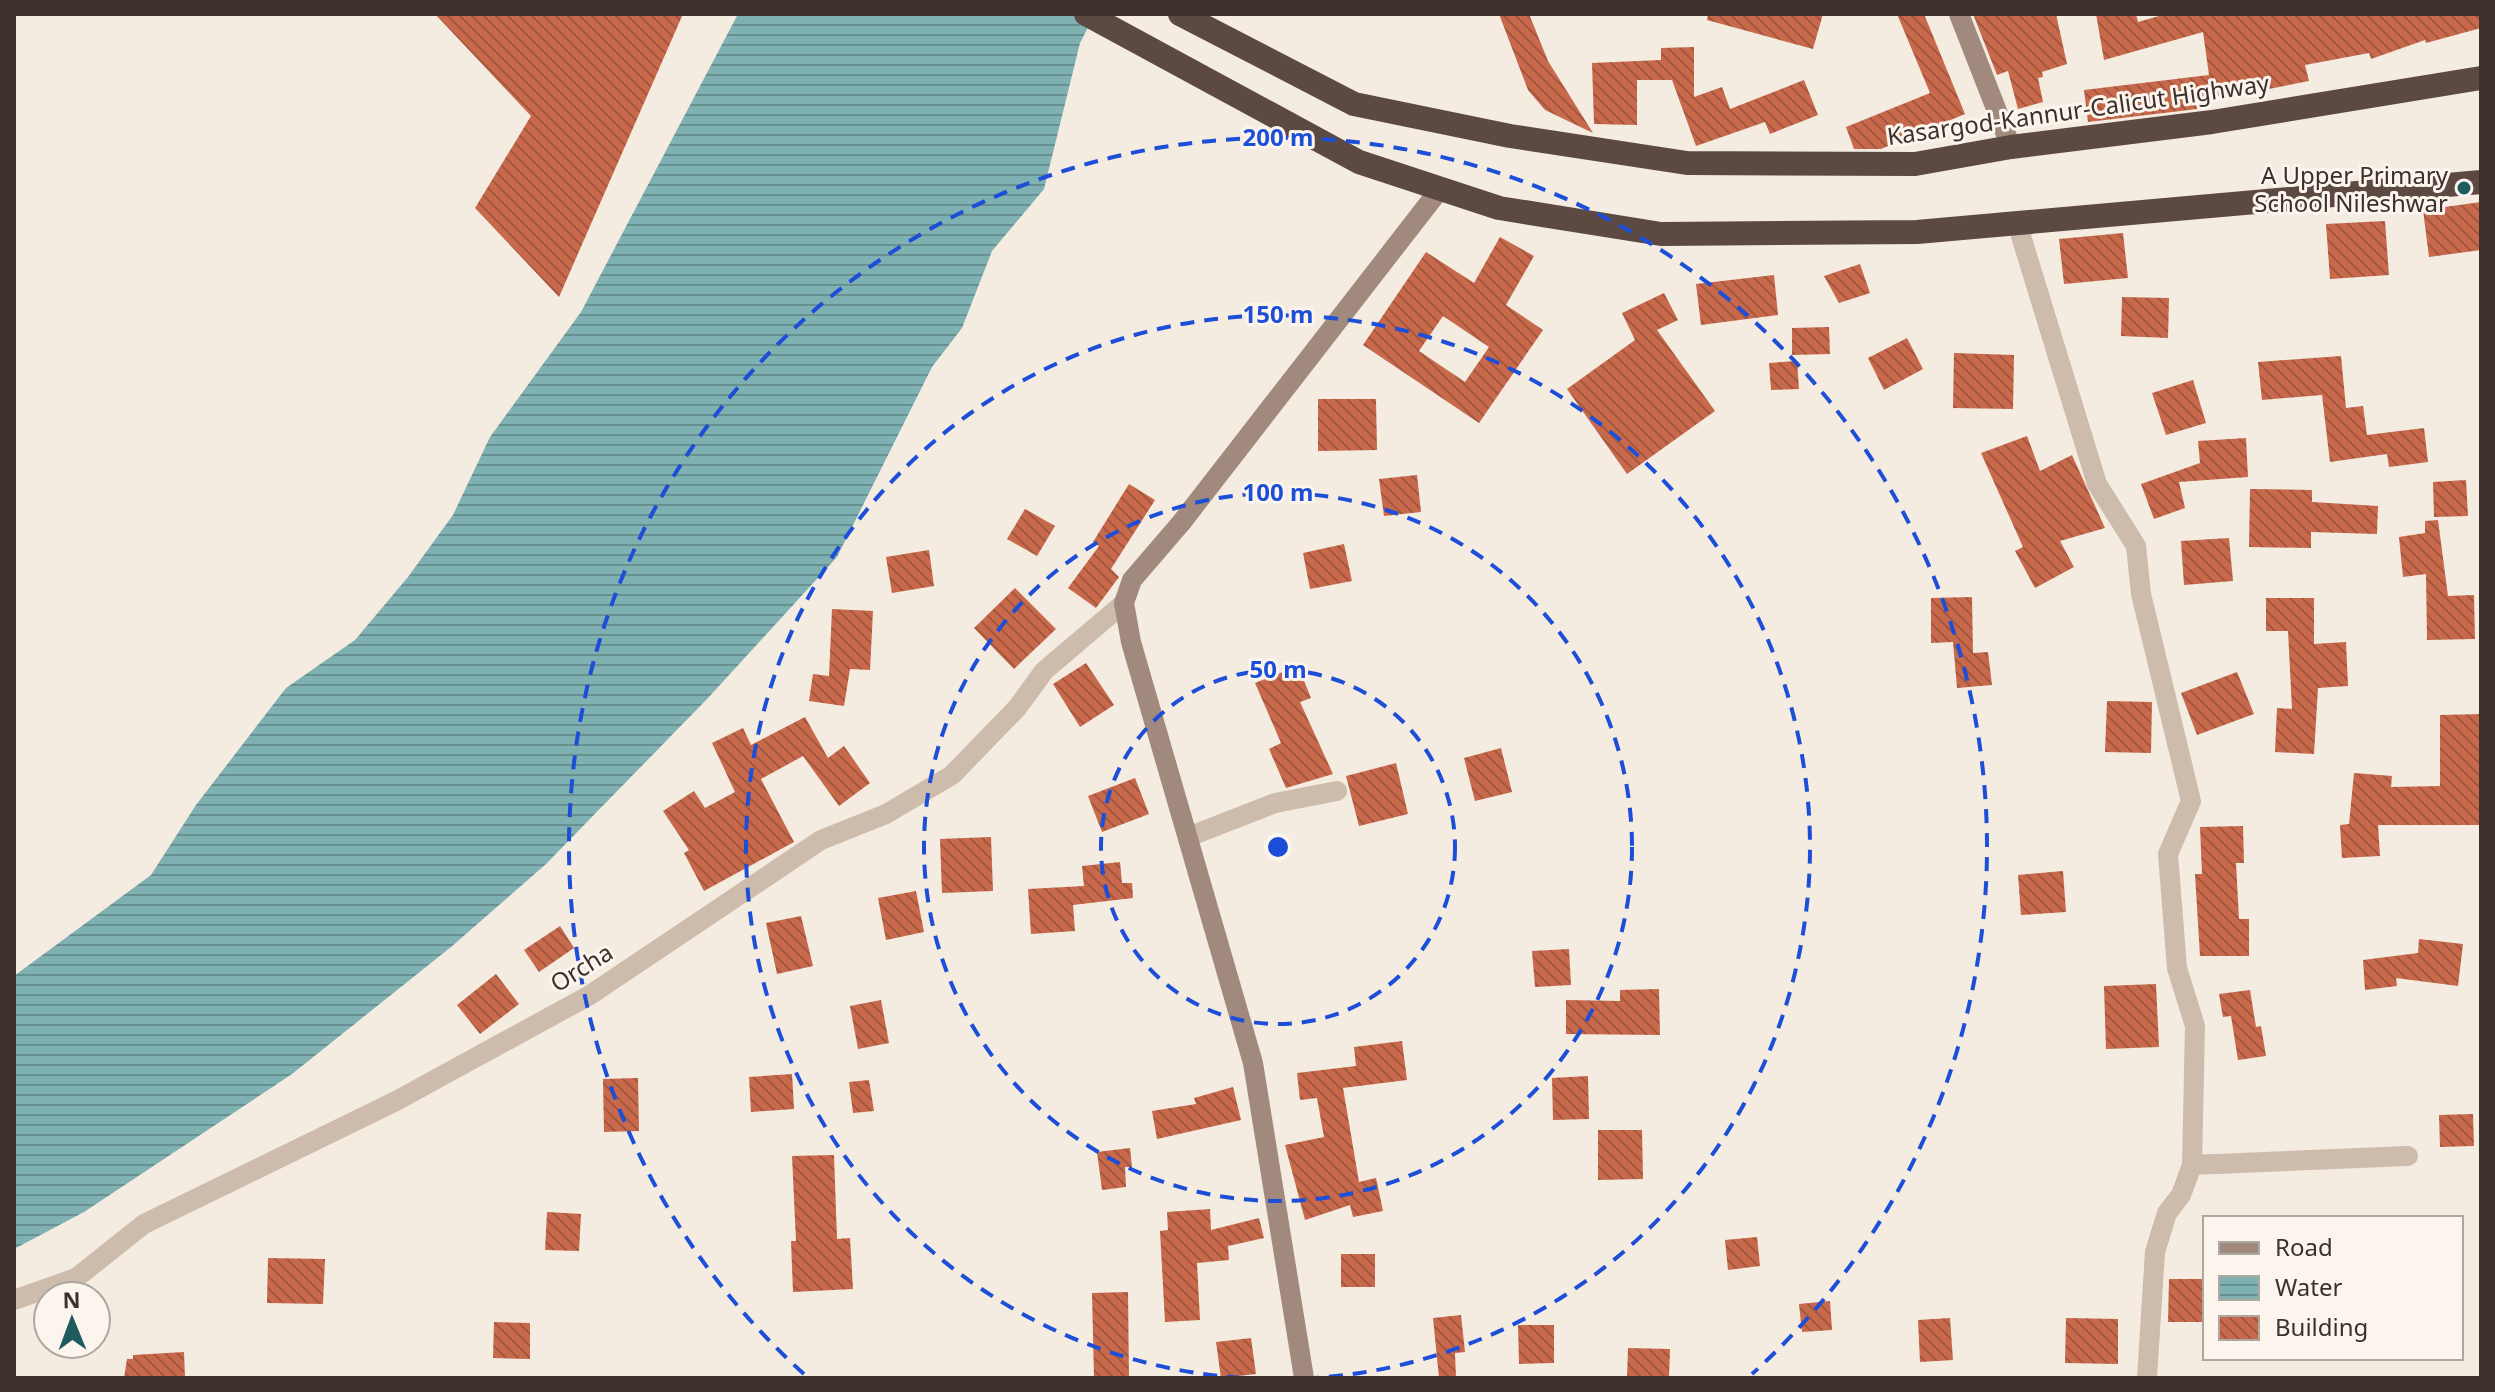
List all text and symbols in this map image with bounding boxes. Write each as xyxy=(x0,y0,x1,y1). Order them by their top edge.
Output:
street label: Kasargod-Kannur-Calicut Highway xyxy=(1885,66,2272,152)
text: 200 m xyxy=(1243,120,1313,153)
place label: A Upper Primary School Nileshwar xyxy=(2254,158,2449,219)
marker: A Upper Primary School Nileshwar xyxy=(2455,179,2473,197)
text: 150 m xyxy=(1243,297,1313,330)
text: 100 m xyxy=(1243,475,1313,508)
text: 50 m xyxy=(1249,652,1307,685)
centre of rings xyxy=(1264,833,1292,861)
street label: Orcha xyxy=(543,935,619,999)
legend xyxy=(2203,1216,2463,1360)
text: Road xyxy=(2275,1230,2333,1263)
text: Water xyxy=(2275,1270,2343,1303)
north arrow xyxy=(32,1280,112,1360)
text: N xyxy=(62,1284,81,1314)
text: Building xyxy=(2275,1310,2368,1343)

